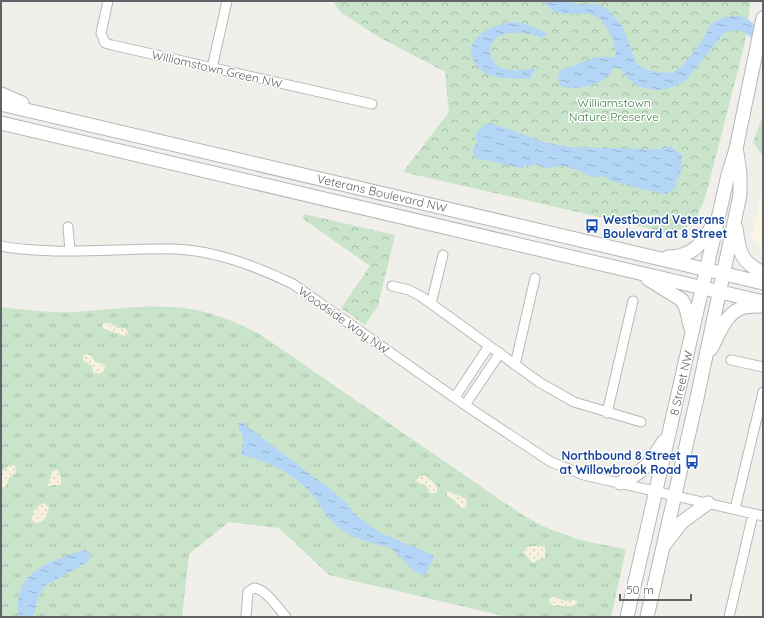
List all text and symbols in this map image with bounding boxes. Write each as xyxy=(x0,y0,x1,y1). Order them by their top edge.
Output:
street label: Williamstown Green NW xyxy=(150,47,284,91)
park label: Williamstown Nature Preserve xyxy=(569,95,659,124)
street label: Veterans Boulevard NW xyxy=(316,171,449,215)
place label: Westbound Veterans Boulevard at 8 Street xyxy=(603,212,728,241)
bus stop icon: Westbound Veterans Boulevard at 8 Street xyxy=(584,218,600,234)
street label: Woodside Way NW xyxy=(296,283,393,357)
street label: 8 Street NW xyxy=(666,349,696,417)
place label: Northbound 8 Street at Willowbrook Road xyxy=(560,448,681,477)
bus stop icon: Northbound 8 Street at Willowbrook Road xyxy=(684,454,700,470)
scale bar xyxy=(620,576,691,602)
text: 50 m xyxy=(626,582,654,597)

